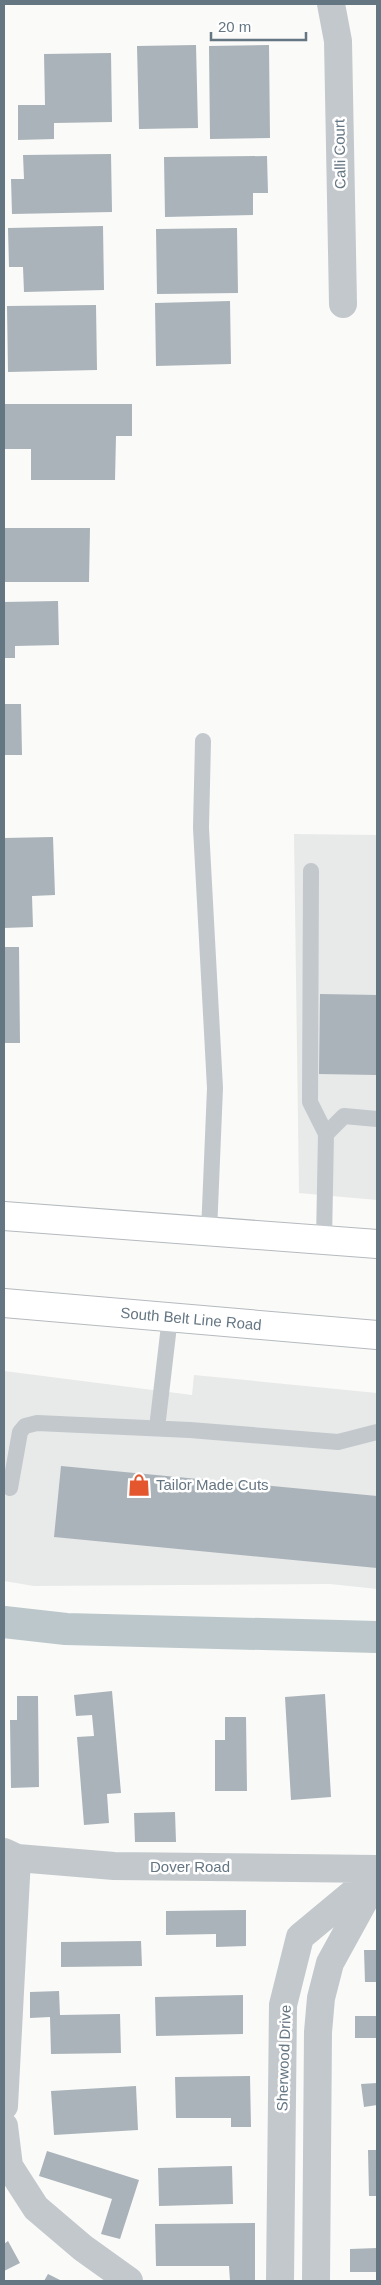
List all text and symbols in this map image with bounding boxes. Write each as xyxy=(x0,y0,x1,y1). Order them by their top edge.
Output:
scale bar xyxy=(211,10,306,42)
text: 20 m xyxy=(218,18,251,35)
street label: Calli Court xyxy=(330,118,349,189)
street label: South Belt Line Road xyxy=(120,1304,262,1333)
shop icon: Tailor Made Cuts xyxy=(126,1472,152,1498)
place label: Tailor Made Cuts xyxy=(156,1476,269,1493)
street label: Dover Road xyxy=(150,1858,230,1875)
street label: Sherwood Drive xyxy=(273,2004,294,2112)

